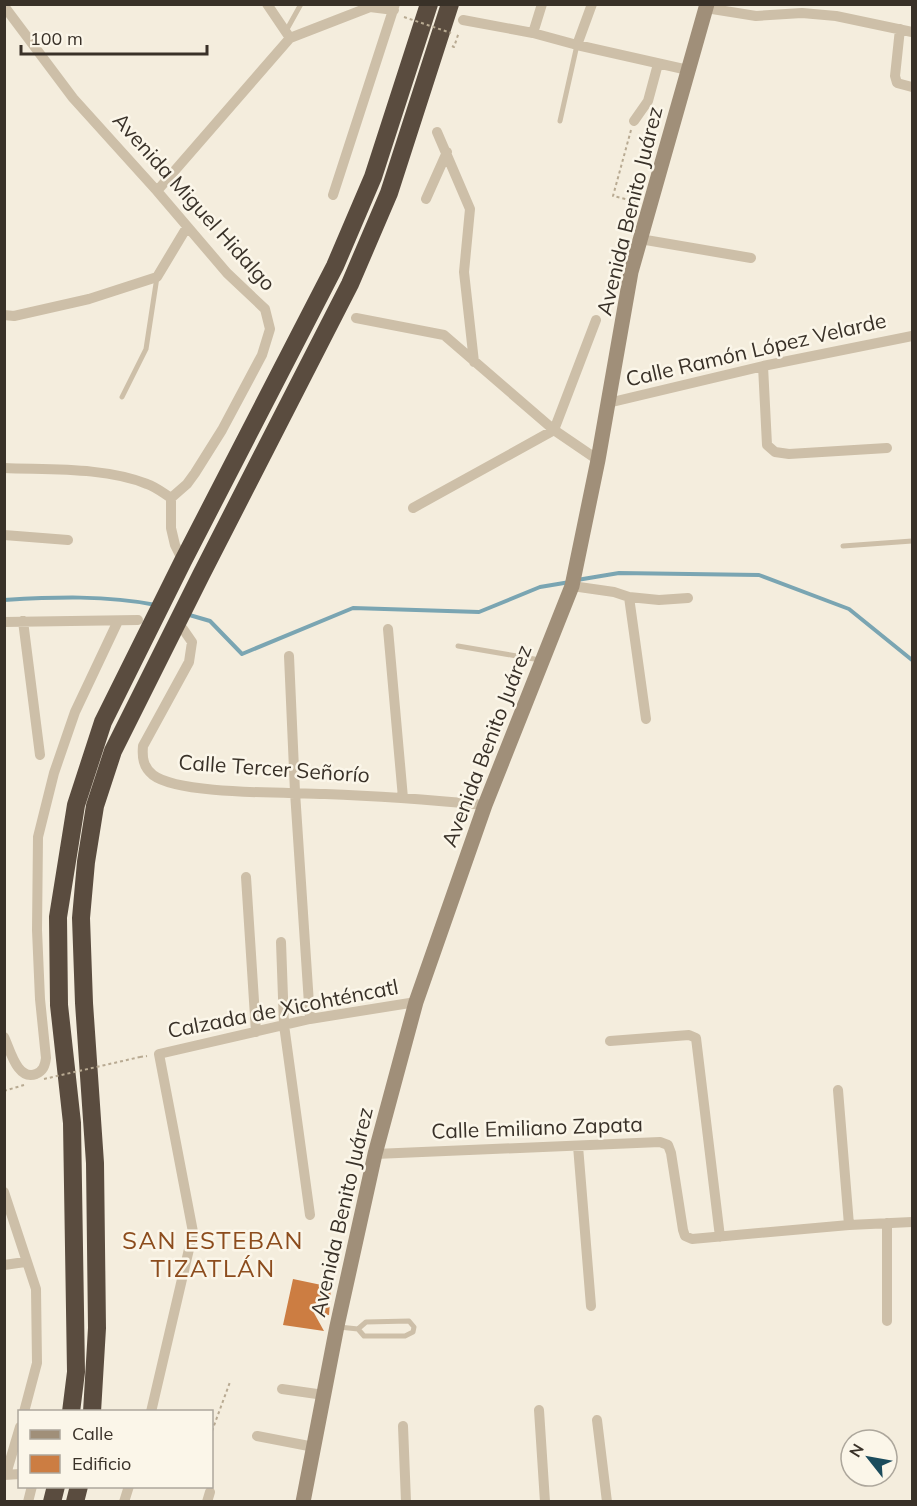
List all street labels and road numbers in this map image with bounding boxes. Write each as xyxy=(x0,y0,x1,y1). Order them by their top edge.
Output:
street label: Avenida Benito Juárez xyxy=(590,104,668,318)
street label: Avenida Miguel Hidalgo xyxy=(108,107,282,296)
street label: Calle Ramón López Velarde xyxy=(623,306,889,392)
street label: Avenida Benito Juárez xyxy=(436,641,537,850)
street label: Calle Tercer Señorío xyxy=(178,748,371,788)
street label: Calzada de Xicohténcatl xyxy=(165,973,400,1043)
street label: Avenida Benito Juárez xyxy=(304,1104,378,1319)
street label: Calle Emiliano Zapata xyxy=(431,1110,643,1144)

